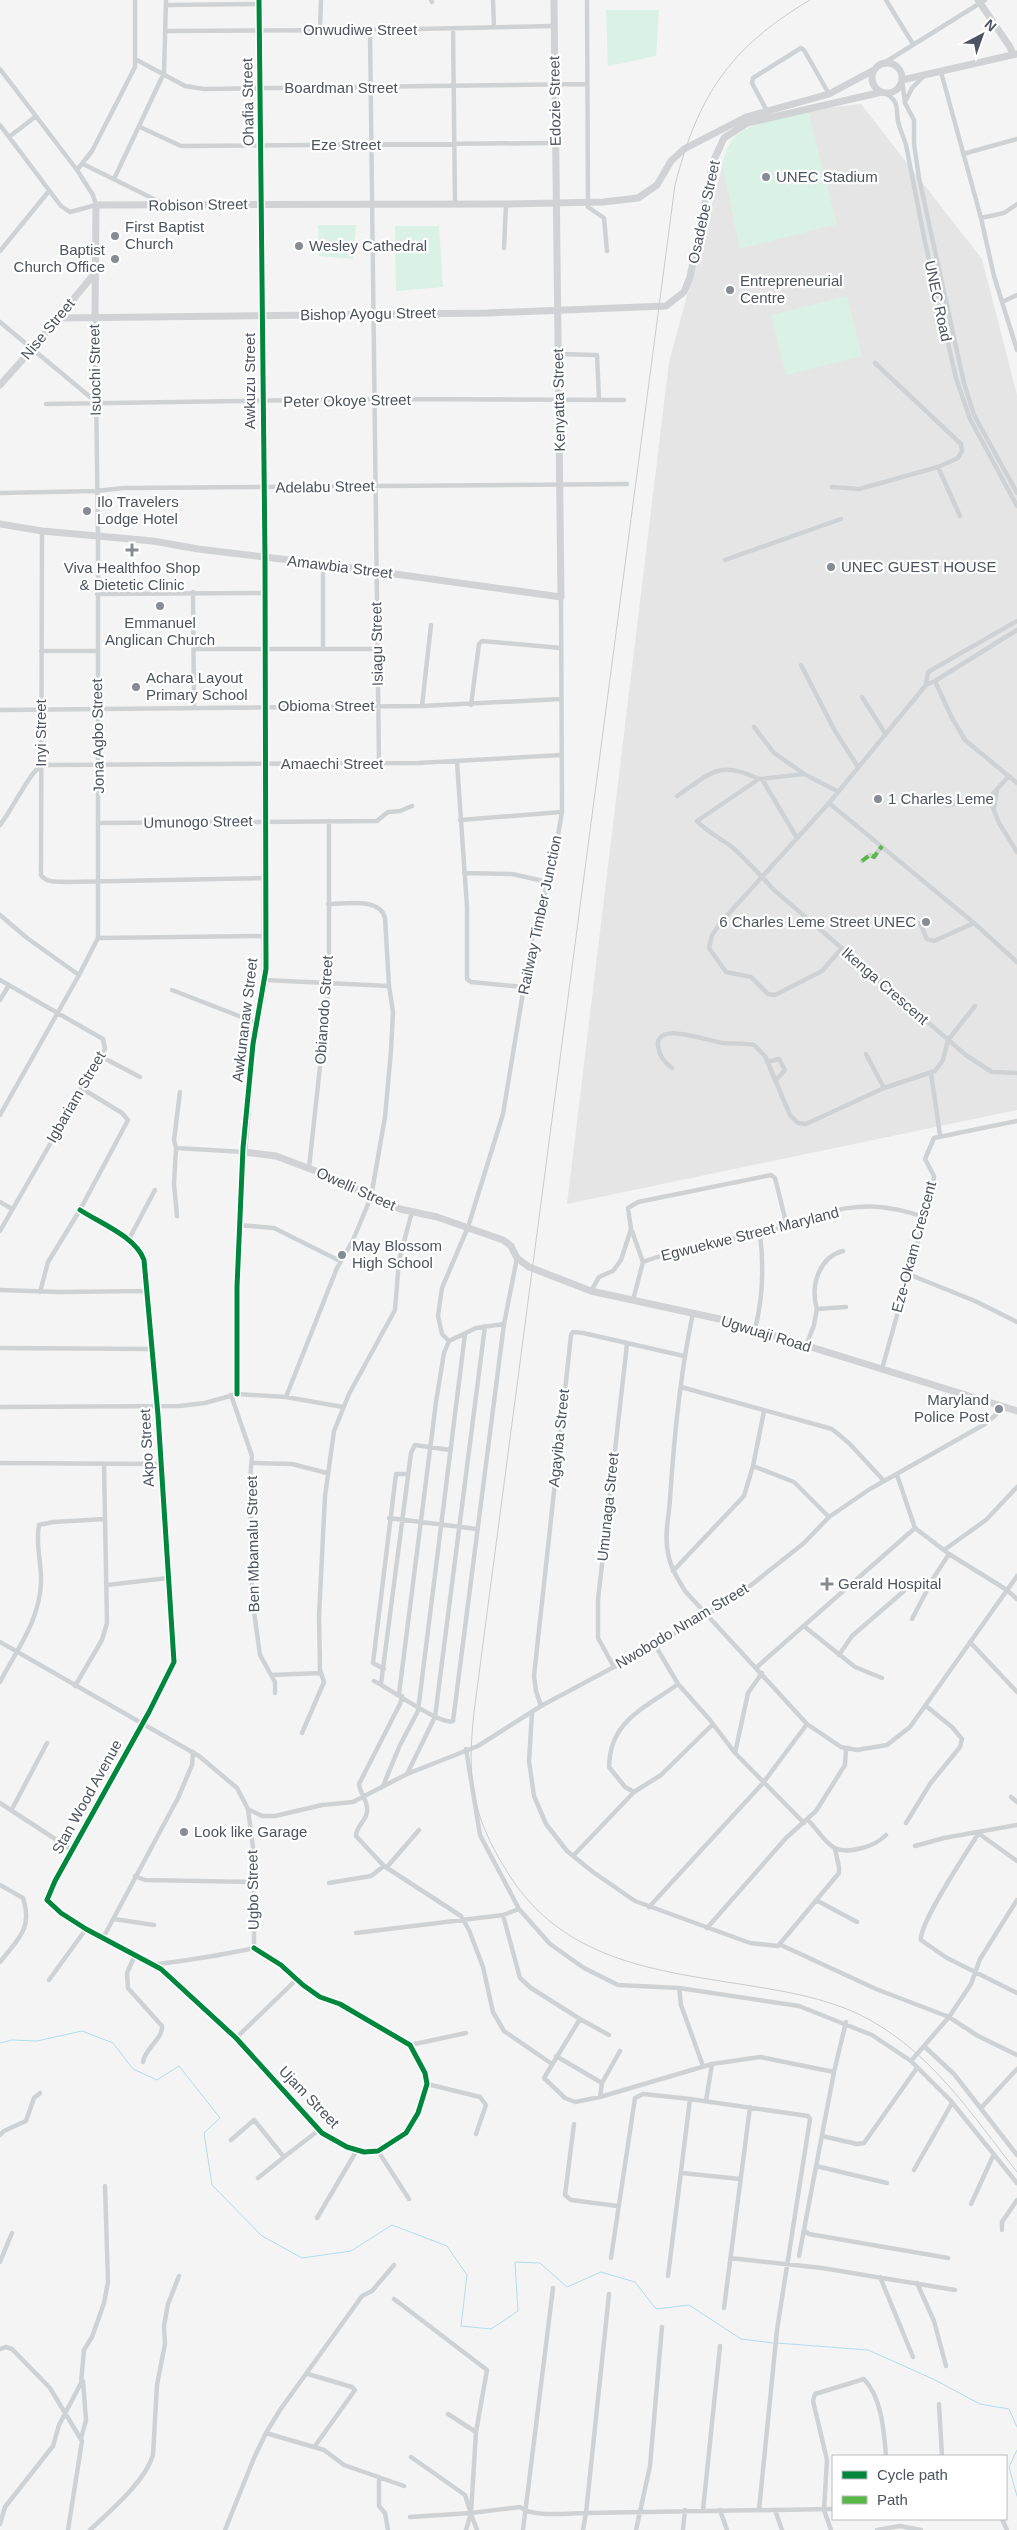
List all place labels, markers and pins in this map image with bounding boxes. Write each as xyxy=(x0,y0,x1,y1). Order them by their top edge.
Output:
place label: UNEC Stadium xyxy=(776,168,878,185)
marker: UNEC Stadium xyxy=(760,171,772,183)
place label: First Baptist Church xyxy=(125,218,205,252)
marker: First Baptist Church xyxy=(109,230,121,242)
place label: Wesley Cathedral xyxy=(309,237,427,254)
marker: Wesley Cathedral xyxy=(293,240,305,252)
place label: Baptist Church Office xyxy=(14,241,106,275)
marker: Baptist Church Office xyxy=(109,253,121,265)
place label: Entrepreneurial Centre xyxy=(740,272,843,306)
marker: Entrepreneurial Centre xyxy=(724,284,736,296)
place label: Ilo Travelers Lodge Hotel xyxy=(97,493,179,527)
marker: Ilo Travelers Lodge Hotel xyxy=(81,505,93,517)
marker: Viva Healthfoo Shop & Dietetic Clinic xyxy=(125,543,139,557)
place label: UNEC GUEST HOUSE xyxy=(841,558,997,575)
place label: Viva Healthfoo Shop & Dietetic Clinic xyxy=(64,559,200,593)
marker: UNEC GUEST HOUSE xyxy=(825,561,837,573)
marker: Emmanuel Anglican Church xyxy=(154,600,166,612)
place label: Emmanuel Anglican Church xyxy=(105,614,215,648)
place label: Achara Layout Primary School xyxy=(146,669,248,703)
marker: Achara Layout Primary School xyxy=(130,681,142,693)
place label: 1 Charles Leme xyxy=(888,790,994,807)
marker: 1 Charles Leme xyxy=(872,793,884,805)
place label: 6 Charles Leme Street UNEC xyxy=(719,913,916,930)
marker: 6 Charles Leme Street UNEC xyxy=(920,916,932,928)
place label: May Blossom High School xyxy=(352,1237,442,1271)
marker: May Blossom High School xyxy=(336,1249,348,1261)
place label: Maryland Police Post xyxy=(914,1391,990,1425)
marker: Maryland Police Post xyxy=(993,1403,1005,1415)
place label: Gerald Hospital xyxy=(838,1575,941,1592)
marker: Gerald Hospital xyxy=(820,1577,834,1591)
place label: Look like Garage xyxy=(194,1823,307,1840)
marker: Look like Garage xyxy=(178,1826,190,1838)

